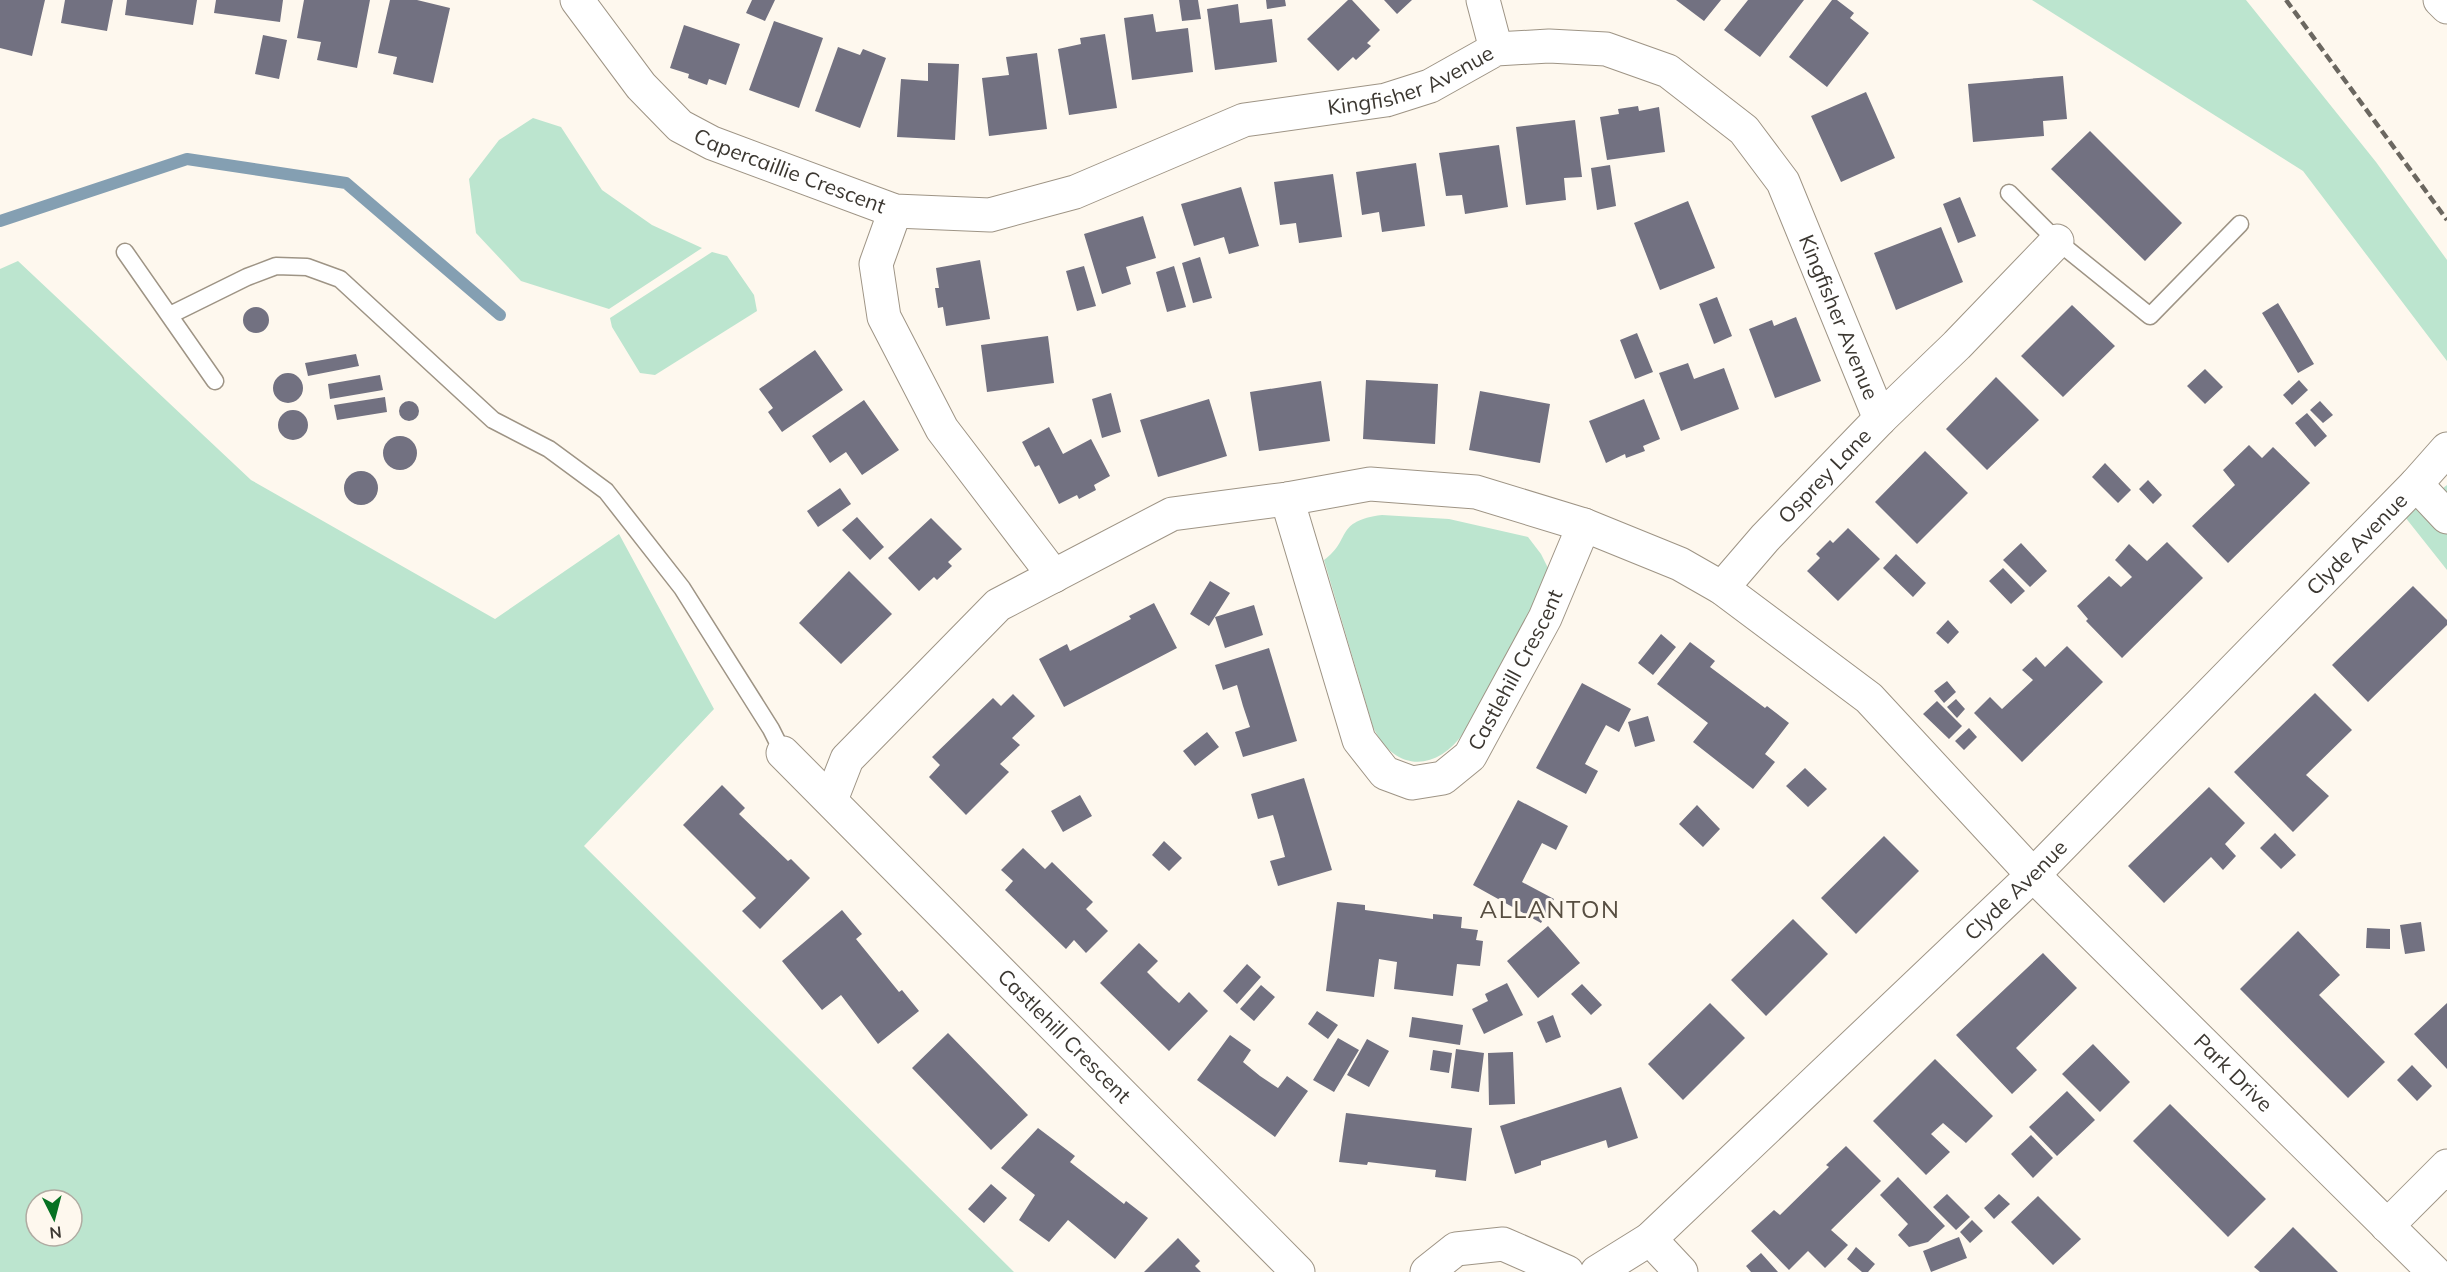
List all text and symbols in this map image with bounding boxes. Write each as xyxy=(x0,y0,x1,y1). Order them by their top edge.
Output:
street label: Kingfisher Avenue xyxy=(1326,39,1498,120)
street label: Capercaillie Crescent xyxy=(690,122,890,218)
street label: Kingfisher Avenue xyxy=(1794,231,1885,403)
street label: Osprey Lane xyxy=(1772,422,1876,529)
street label: Clyde Avenue xyxy=(2301,487,2412,600)
street label: Castlehill Crescent xyxy=(1462,585,1568,755)
street label: Clyde Avenue xyxy=(1959,834,2072,945)
district label: ALLANTON xyxy=(1480,894,1620,924)
street label: Castlehill Crescent xyxy=(993,963,1137,1108)
street label: Park Drive xyxy=(2189,1028,2279,1117)
north arrow xyxy=(24,1188,84,1248)
text: N xyxy=(49,1222,63,1243)

